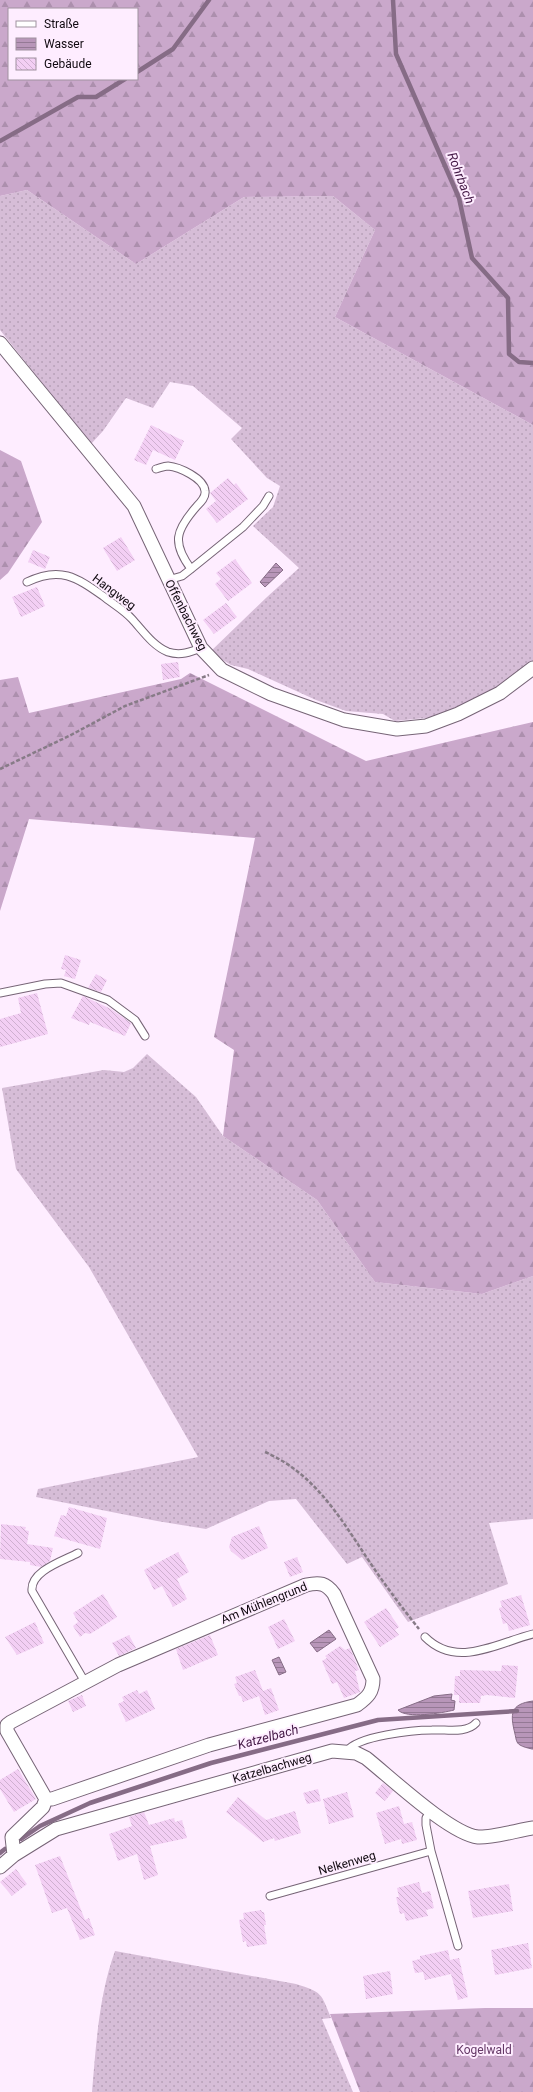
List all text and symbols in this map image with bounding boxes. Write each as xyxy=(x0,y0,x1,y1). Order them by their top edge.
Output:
legend xyxy=(8,8,138,80)
text: Straße xyxy=(44,17,79,31)
text: Wasser xyxy=(44,37,84,51)
text: Gebäude xyxy=(44,57,92,71)
water label: Rohrbach xyxy=(444,150,478,206)
street label: Hangweg xyxy=(90,571,138,613)
street label: Offenbachweg xyxy=(162,577,210,653)
street label: Am Mühlengrund xyxy=(219,1579,309,1627)
water label: Katzelbach xyxy=(236,1722,300,1752)
street label: Katzelbachweg xyxy=(231,1750,313,1786)
street label: Nelkenweg xyxy=(317,1848,377,1878)
park label: Kogelwald xyxy=(456,2043,512,2057)

